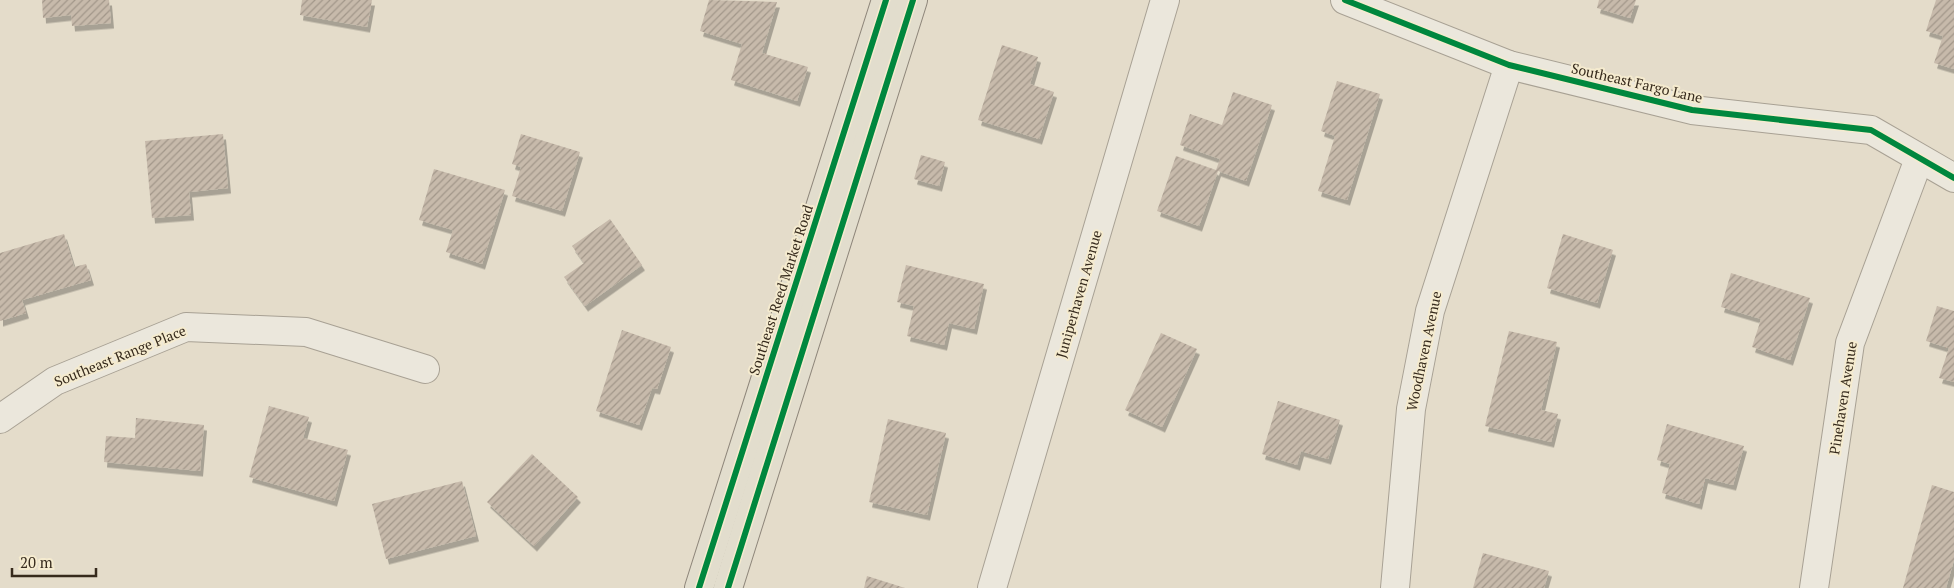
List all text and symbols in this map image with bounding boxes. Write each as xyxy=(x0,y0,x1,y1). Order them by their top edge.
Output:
street label: Southeast Fargo Lane xyxy=(1570,58,1705,107)
street label: Southeast Reed Market Road xyxy=(744,202,817,377)
street label: Juniperhaven Avenue xyxy=(1051,228,1106,360)
street label: Woodhaven Avenue xyxy=(1402,289,1445,412)
street label: Southeast Range Place xyxy=(51,320,189,391)
street label: Pinehaven Avenue xyxy=(1824,340,1861,456)
scale bar xyxy=(12,546,96,578)
text: 20 m xyxy=(20,552,53,572)

